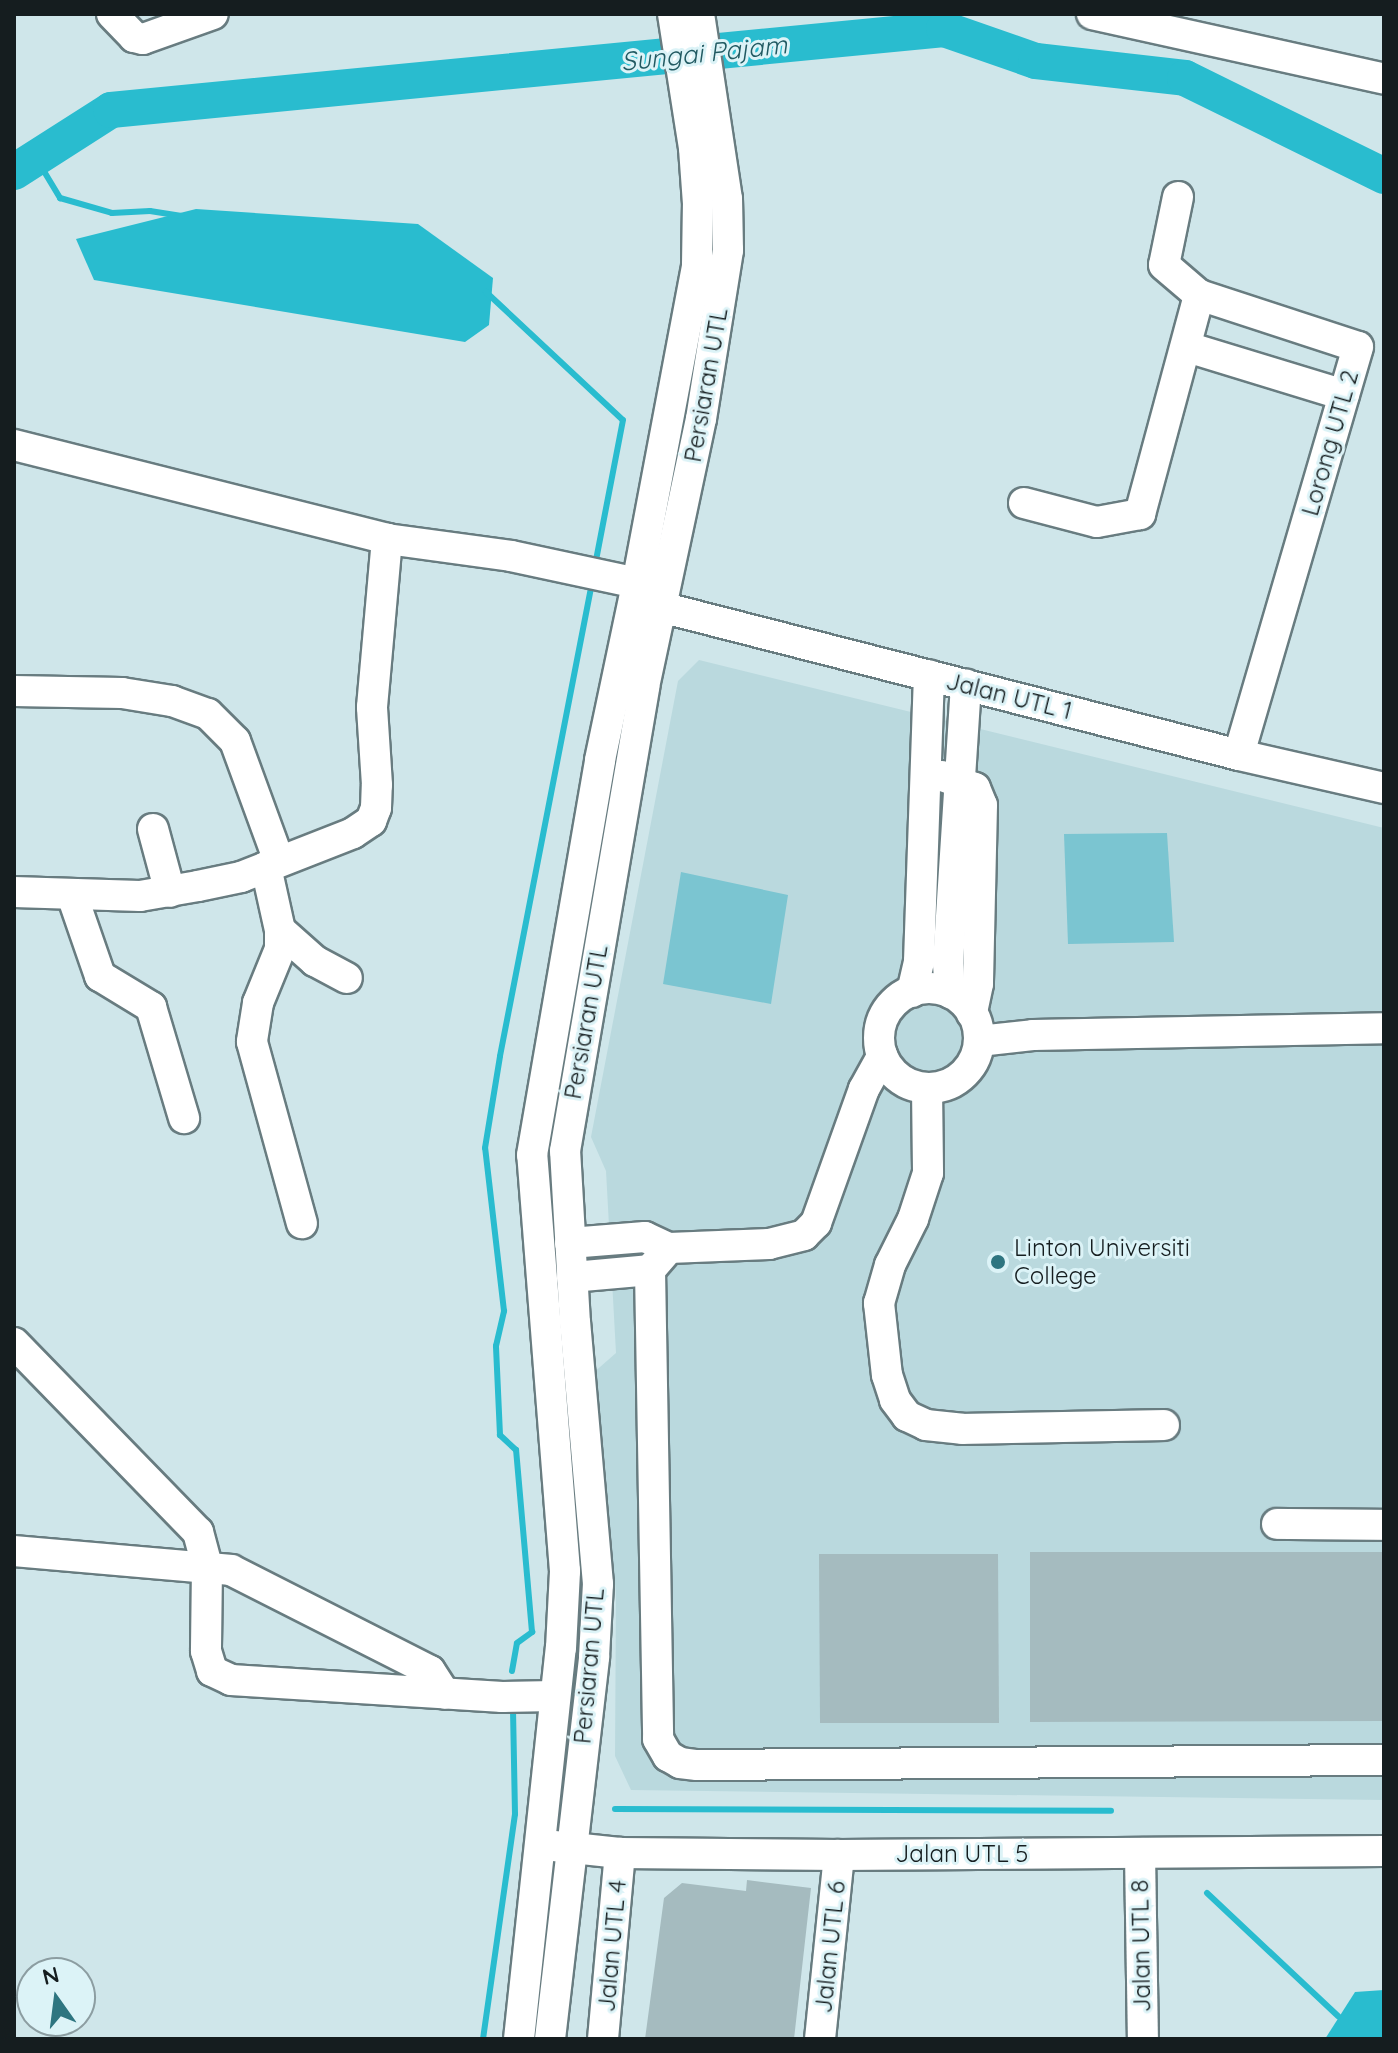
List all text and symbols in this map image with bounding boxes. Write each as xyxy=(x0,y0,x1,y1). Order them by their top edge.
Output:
water label: Sungai Pajam xyxy=(620,29,788,77)
street label: Persiaran UTL xyxy=(678,306,734,464)
street label: Lorong UTL 2 xyxy=(1295,367,1365,519)
street label: Jalan UTL 1 xyxy=(943,666,1075,726)
street label: Persiaran UTL xyxy=(558,943,614,1101)
place label: Linton Universiti College xyxy=(1014,1234,1190,1290)
marker: Linton Universiti College xyxy=(989,1253,1007,1271)
street label: Persiaran UTL xyxy=(568,1587,610,1745)
street label: Jalan UTL 5 xyxy=(896,1840,1028,1868)
street label: Jalan UTL 4 xyxy=(592,1879,632,2013)
street label: Jalan UTL 8 xyxy=(1125,1879,1157,2013)
street label: Jalan UTL 6 xyxy=(809,1880,851,2014)
north arrow xyxy=(16,1957,96,2037)
text: N xyxy=(39,1960,62,1991)

